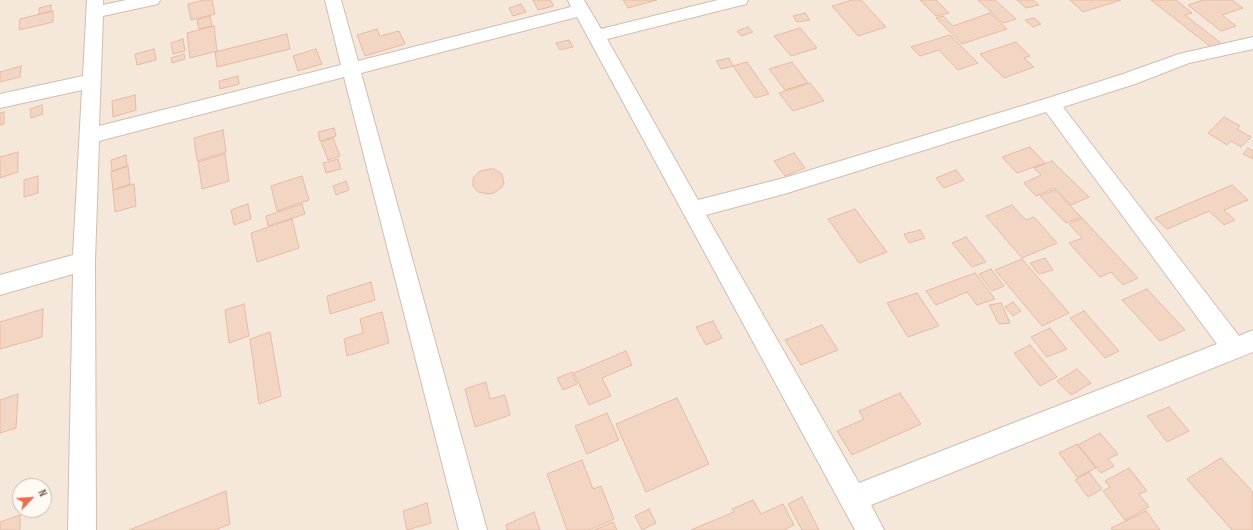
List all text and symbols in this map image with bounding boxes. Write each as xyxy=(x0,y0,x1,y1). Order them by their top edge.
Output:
north arrow xyxy=(12,478,52,518)
text: N xyxy=(35,488,50,499)

